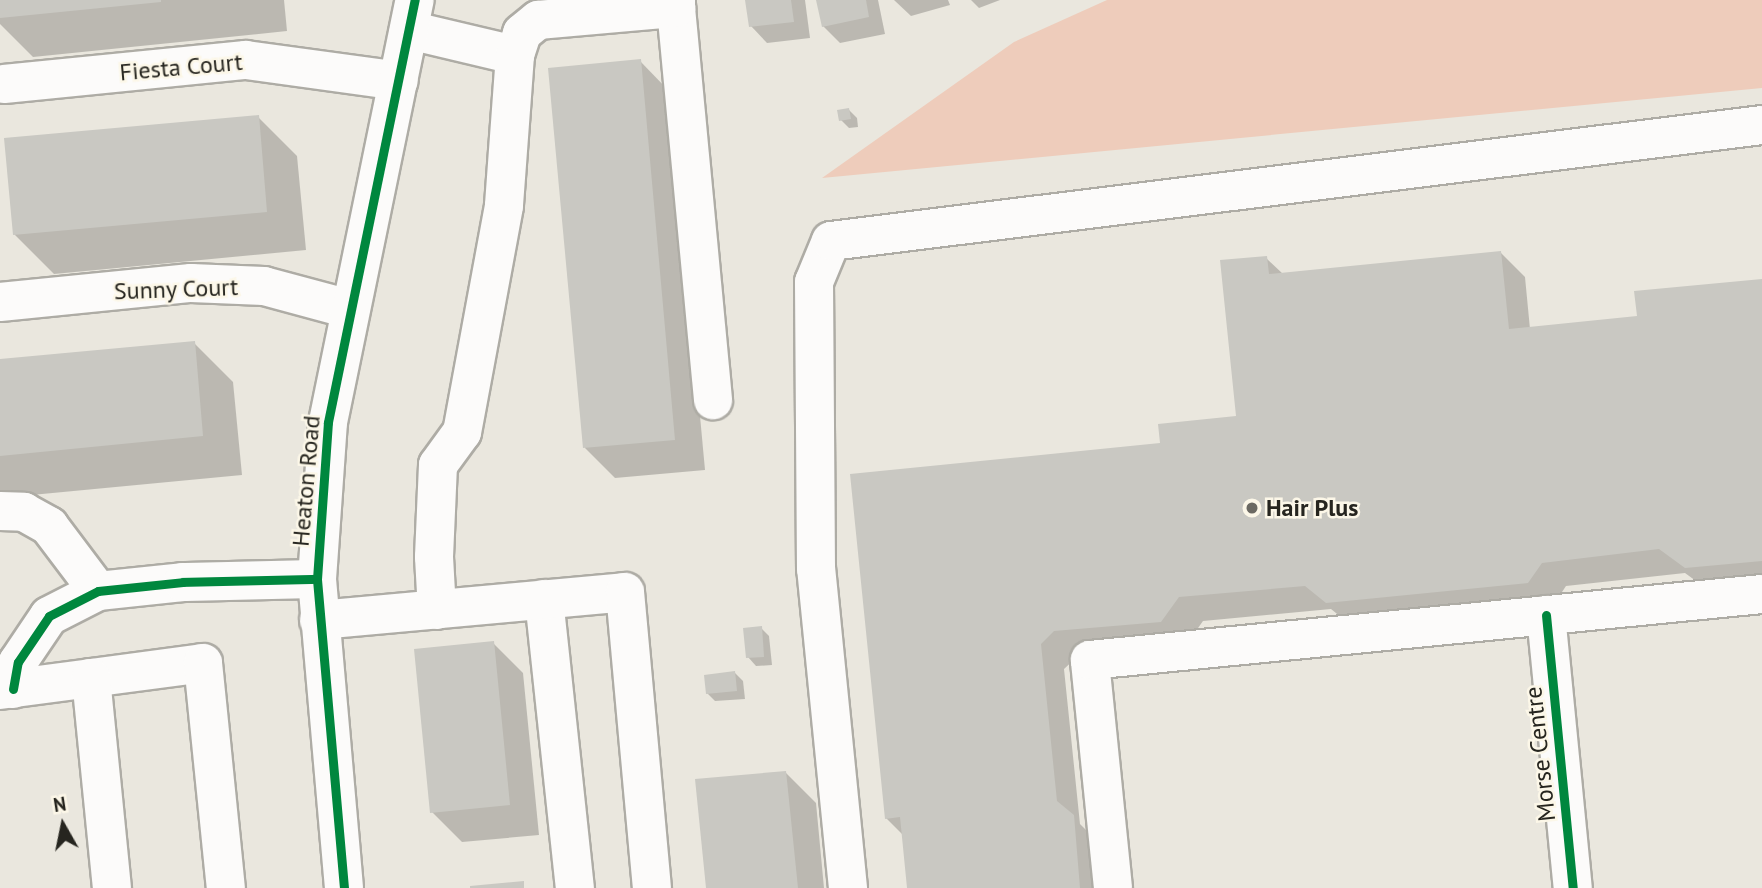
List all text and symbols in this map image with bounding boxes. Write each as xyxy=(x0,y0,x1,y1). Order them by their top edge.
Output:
street label: Fiesta Court xyxy=(118,47,244,87)
street label: Sunny Court xyxy=(113,272,239,306)
street label: Heaton Road xyxy=(286,414,326,548)
place label: Hair Plus xyxy=(1266,494,1358,522)
marker: Hair Plus xyxy=(1244,500,1260,516)
street label: Morse Centre xyxy=(1519,685,1561,823)
north arrow xyxy=(28,790,98,860)
text: N xyxy=(52,791,68,817)

